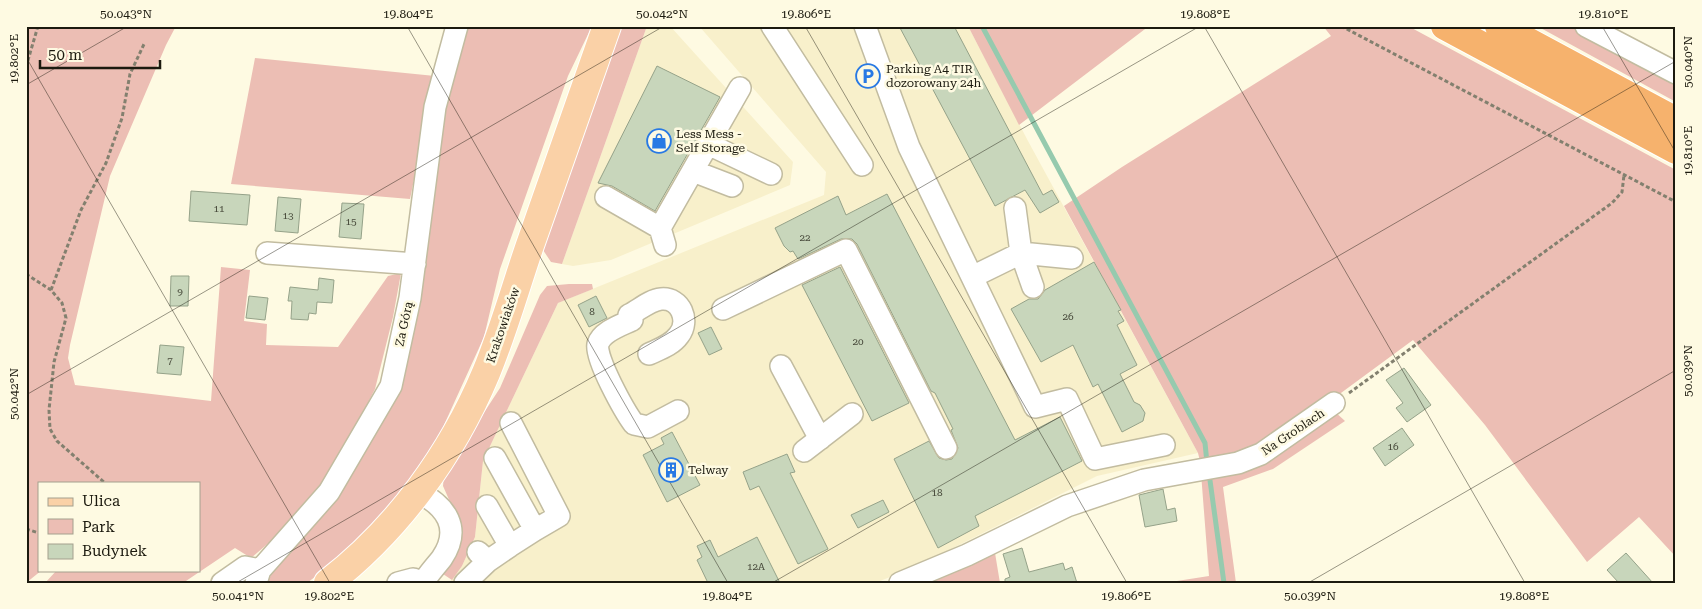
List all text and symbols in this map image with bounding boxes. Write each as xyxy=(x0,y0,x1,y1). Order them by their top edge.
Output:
text: 50.043°N xyxy=(100,7,152,21)
text: 19.804°E xyxy=(383,7,433,21)
text: 50.042°N xyxy=(636,7,688,21)
text: 19.806°E xyxy=(781,7,831,21)
text: 19.808°E xyxy=(1180,7,1230,21)
text: 19.810°E xyxy=(1578,7,1628,21)
text: 19.802°E xyxy=(7,34,21,84)
text: 50.040°N xyxy=(1681,36,1695,88)
scale bar xyxy=(40,38,160,70)
text: 50 m xyxy=(48,46,83,64)
place label: Parking A4 TIR dozorowany 24h xyxy=(886,62,981,90)
parking icon: Parking A4 TIR dozorowany 24h xyxy=(855,63,881,89)
text: 19.810°E xyxy=(1681,126,1695,176)
place label: Less Mess - Self Storage xyxy=(676,127,745,155)
shop icon: Less Mess - Self Storage xyxy=(646,128,672,154)
house number: 11 xyxy=(213,203,225,214)
house number: 13 xyxy=(282,210,294,221)
house number: 15 xyxy=(345,216,357,227)
house number: 22 xyxy=(799,232,811,243)
street label: Krakowiaków xyxy=(484,285,522,365)
house number: 9 xyxy=(177,286,183,297)
street label: Za Górą xyxy=(392,300,416,348)
house number: 8 xyxy=(589,306,595,317)
house number: 26 xyxy=(1062,311,1074,322)
house number: 20 xyxy=(852,336,864,347)
text: 50.039°N xyxy=(1681,345,1695,397)
house number: 7 xyxy=(167,355,173,366)
text: 50.042°N xyxy=(7,368,21,420)
street label: Na Groblach xyxy=(1259,406,1327,458)
house number: 16 xyxy=(1387,441,1399,452)
building icon: Telway xyxy=(658,457,684,483)
place label: Telway xyxy=(688,463,729,477)
legend xyxy=(38,482,200,572)
house number: 18 xyxy=(931,487,943,498)
text: Ulica xyxy=(82,492,120,510)
text: Park xyxy=(82,518,116,536)
text: Budynek xyxy=(82,542,147,560)
house number: 12A xyxy=(747,561,765,572)
text: 50.041°N xyxy=(212,589,264,603)
text: 19.802°E xyxy=(304,589,354,603)
text: 19.804°E xyxy=(702,589,752,603)
text: 19.806°E xyxy=(1101,589,1151,603)
text: 50.039°N xyxy=(1284,589,1336,603)
text: 19.808°E xyxy=(1499,589,1549,603)

